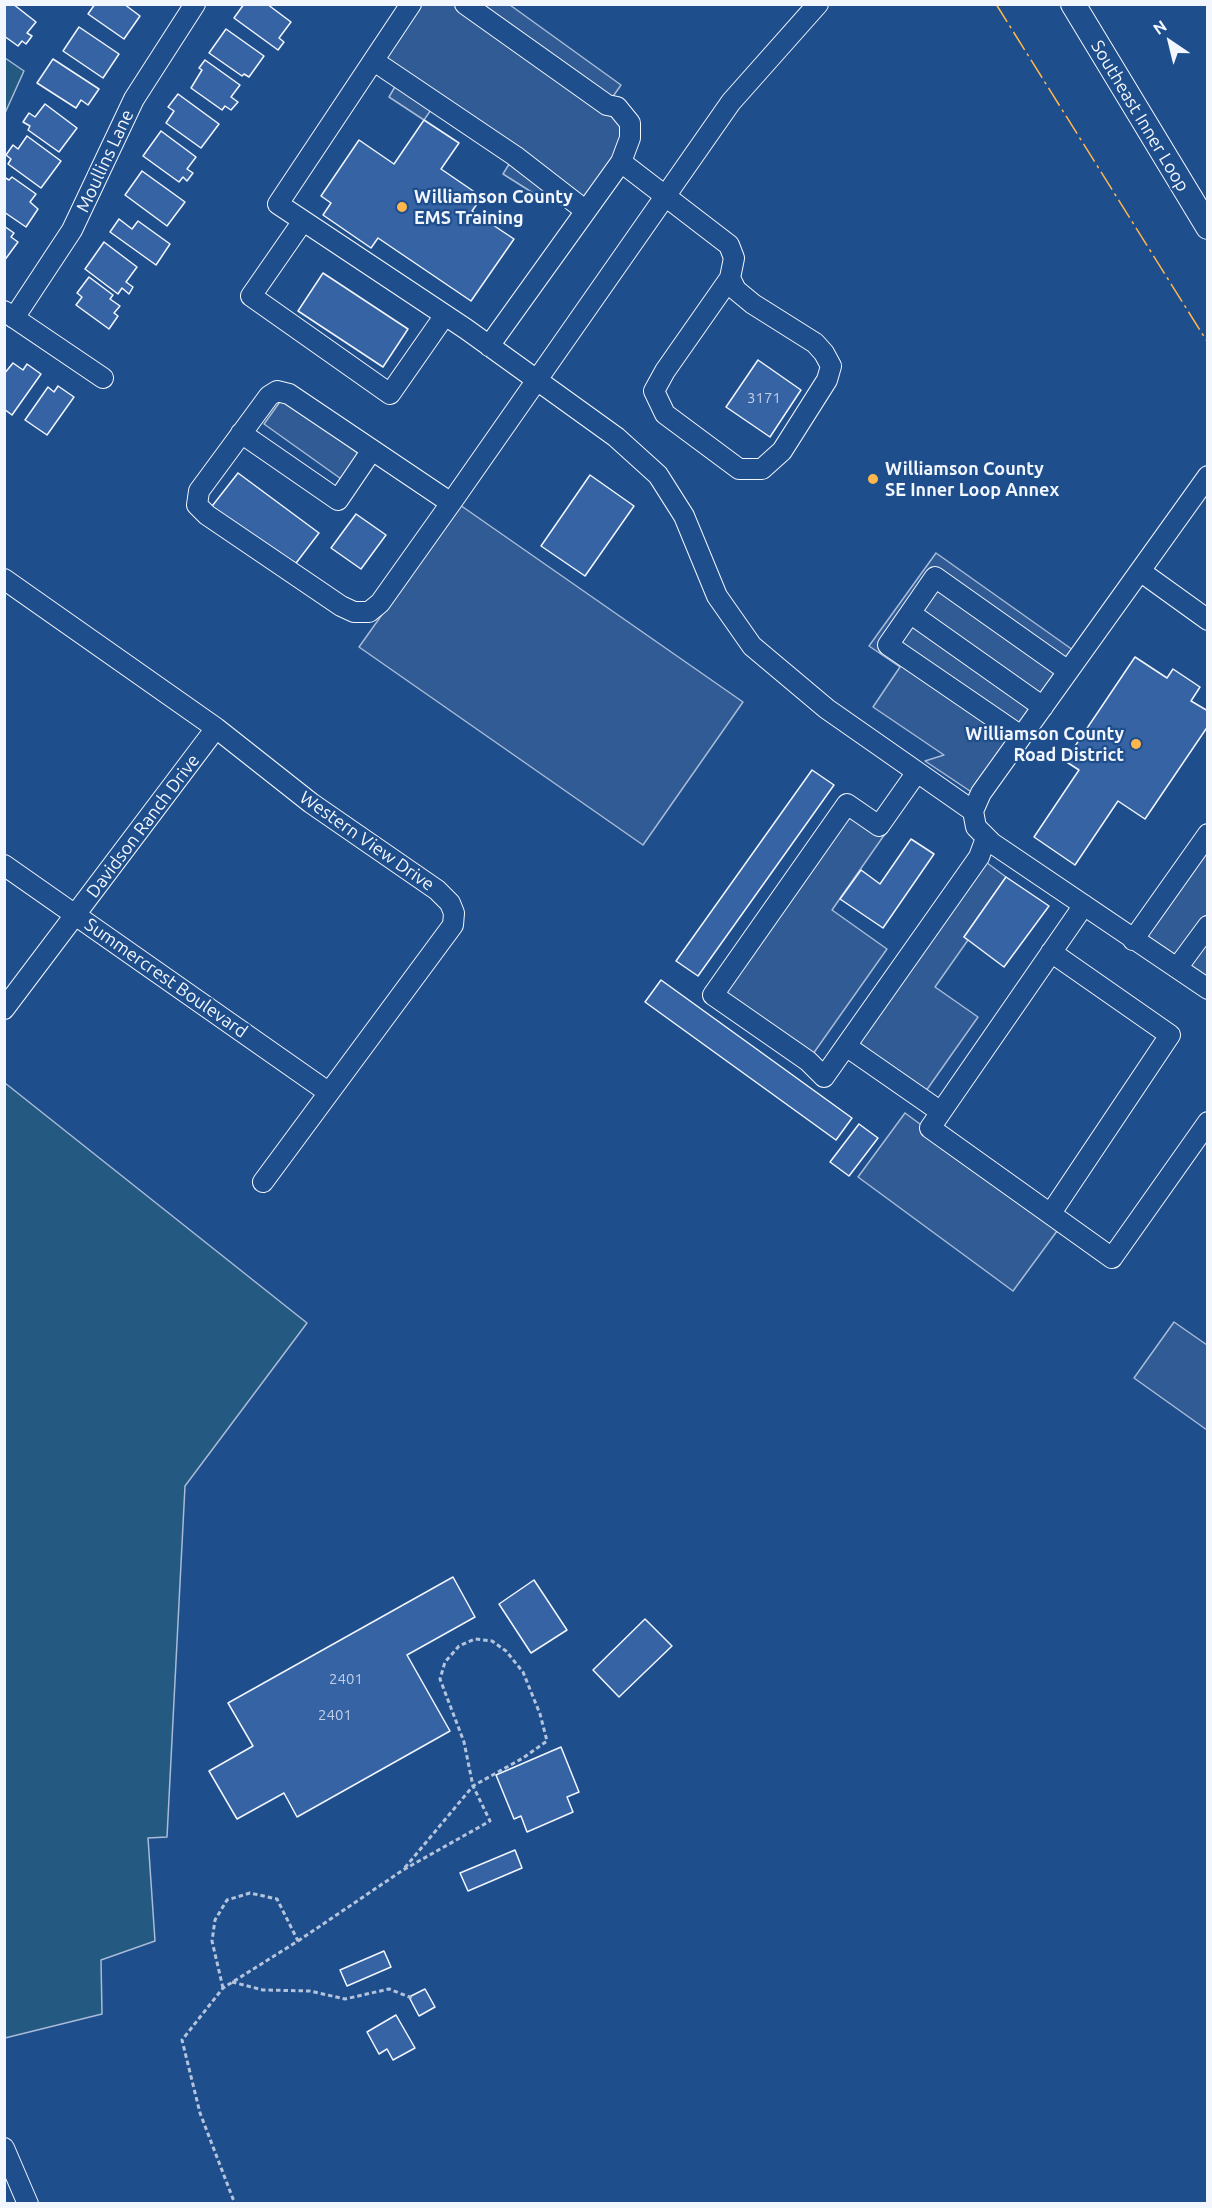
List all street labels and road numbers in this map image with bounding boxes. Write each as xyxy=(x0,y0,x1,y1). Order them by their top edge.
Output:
street label: Southeast Inner Loop xyxy=(1086,36,1194,196)
street label: Moullins Lane xyxy=(72,106,138,216)
street label: Davidson Ranch Drive xyxy=(82,750,204,902)
street label: Western View Drive xyxy=(296,786,438,896)
street label: Summercrest Boulevard xyxy=(80,914,252,1042)

